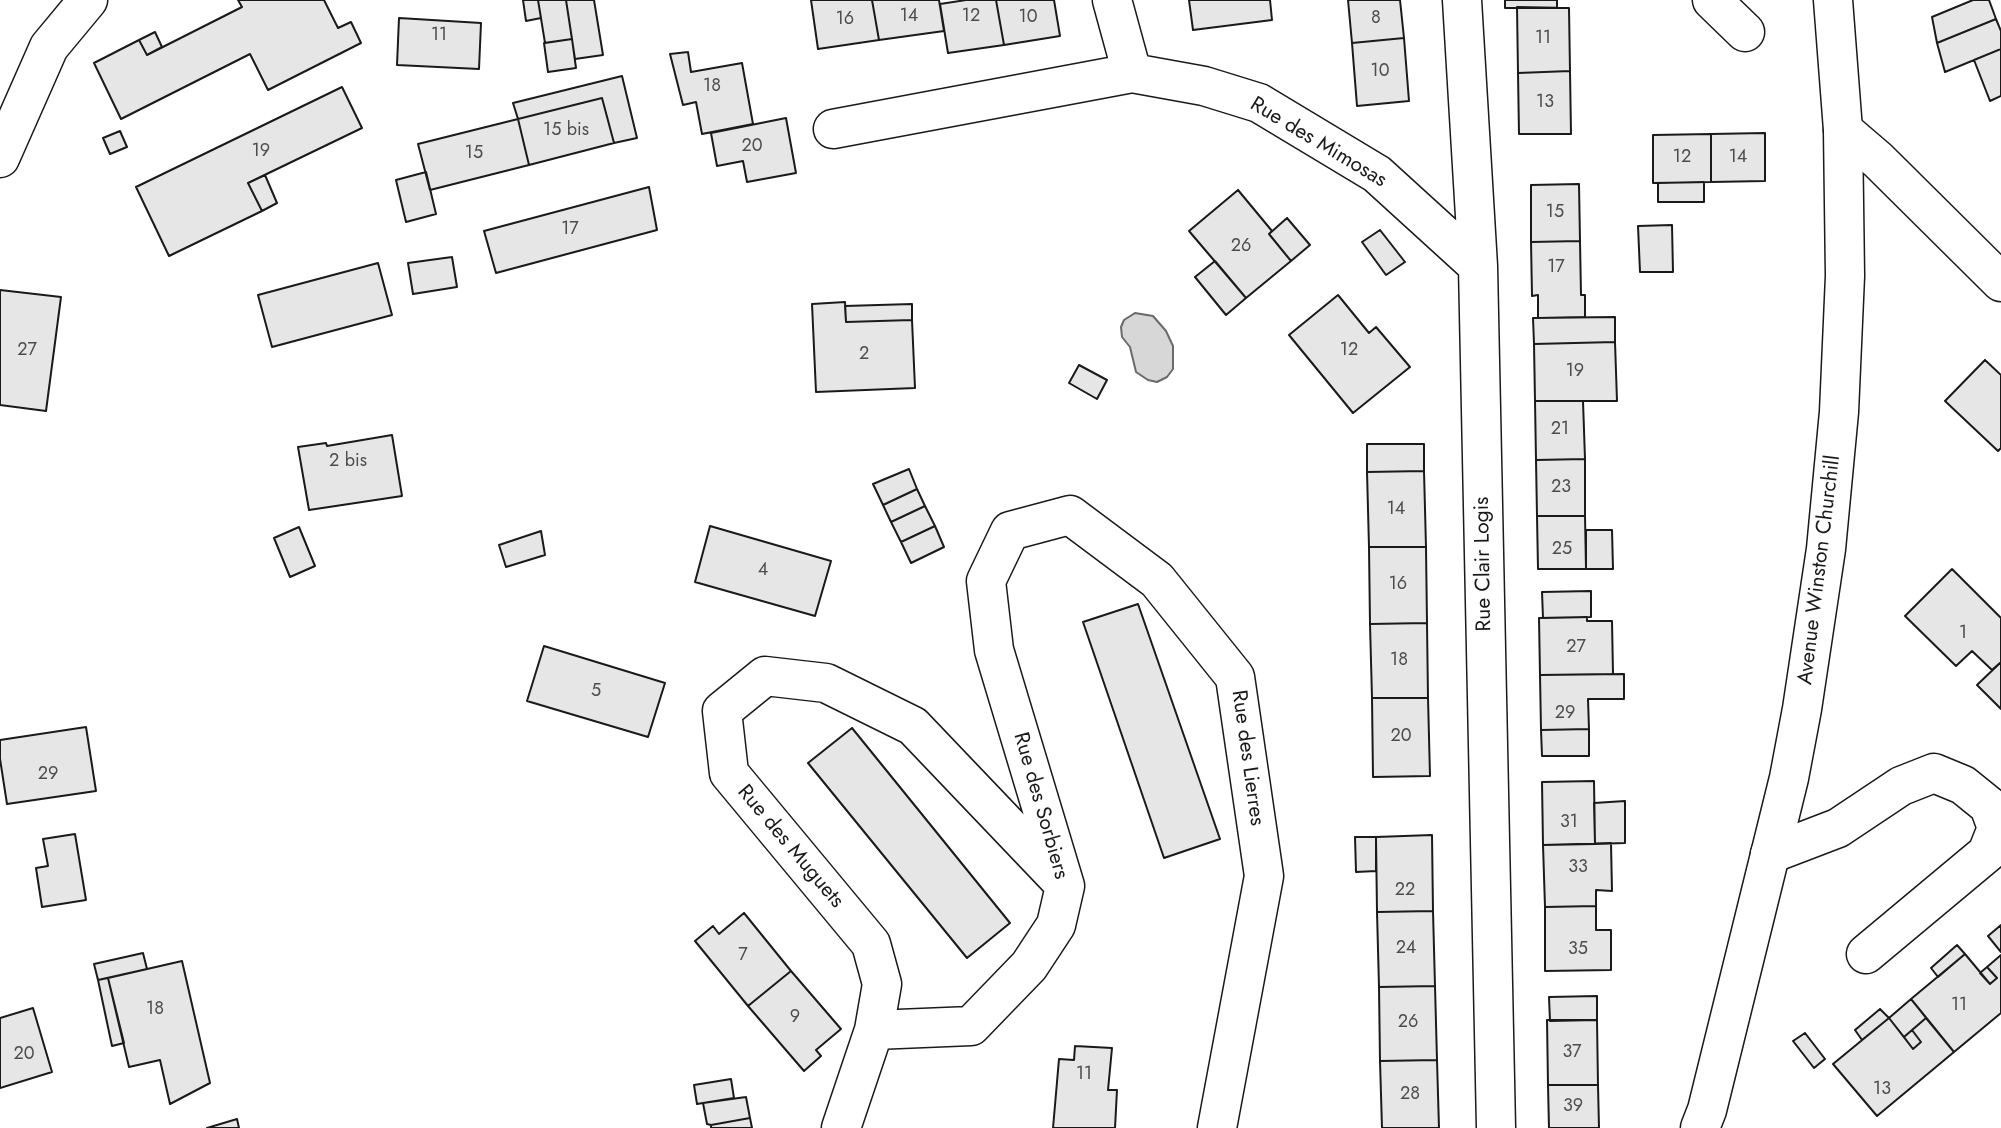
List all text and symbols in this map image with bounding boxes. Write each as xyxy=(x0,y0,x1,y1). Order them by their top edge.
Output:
house number: 14 xyxy=(900,6,918,28)
house number: 12 xyxy=(962,6,980,28)
house number: 10 xyxy=(1019,7,1037,29)
house number: 8 xyxy=(1371,8,1381,30)
house number: 16 xyxy=(836,9,854,31)
house number: 11 xyxy=(431,25,447,47)
house number: 11 xyxy=(1535,28,1551,50)
house number: 10 xyxy=(1371,61,1389,83)
house number: 18 xyxy=(703,76,721,98)
street label: Rue des Mimosas xyxy=(1245,92,1391,194)
house number: 13 xyxy=(1536,92,1554,114)
house number: 15 bis xyxy=(543,120,589,142)
house number: 20 xyxy=(741,136,763,158)
house number: 19 xyxy=(252,141,270,163)
house number: 15 xyxy=(465,143,483,165)
house number: 12 xyxy=(1673,147,1691,169)
house number: 14 xyxy=(1729,147,1747,169)
house number: 15 xyxy=(1546,202,1564,224)
house number: 17 xyxy=(561,219,579,241)
house number: 26 xyxy=(1231,236,1251,258)
house number: 17 xyxy=(1547,257,1565,279)
house number: 27 xyxy=(17,340,37,362)
house number: 12 xyxy=(1340,340,1358,362)
house number: 2 xyxy=(859,344,869,366)
house number: 19 xyxy=(1566,361,1584,383)
house number: 21 xyxy=(1551,419,1569,441)
house number: 2 bis xyxy=(329,451,367,473)
street label: Avenue Winston Churchill xyxy=(1793,454,1847,686)
house number: 23 xyxy=(1551,477,1571,499)
street label: Rue Clair Logis xyxy=(1470,496,1498,632)
house number: 14 xyxy=(1387,499,1405,521)
house number: 25 xyxy=(1552,539,1572,561)
house number: 4 xyxy=(758,560,768,582)
house number: 16 xyxy=(1389,574,1407,596)
house number: 1 xyxy=(1959,623,1967,645)
house number: 27 xyxy=(1566,637,1586,659)
house number: 18 xyxy=(1390,650,1408,672)
house number: 5 xyxy=(591,681,601,703)
street label: Rue des Lierres xyxy=(1225,689,1269,827)
house number: 29 xyxy=(1555,703,1575,725)
house number: 20 xyxy=(1390,726,1412,748)
street label: Rue des Sorbiers xyxy=(1007,730,1073,882)
house number: 29 xyxy=(38,764,58,786)
street label: Rue des Muguets xyxy=(731,780,849,914)
house number: 31 xyxy=(1560,812,1578,834)
house number: 33 xyxy=(1568,857,1588,879)
house number: 22 xyxy=(1395,880,1415,902)
house number: 24 xyxy=(1396,938,1416,960)
house number: 35 xyxy=(1568,939,1588,961)
house number: 7 xyxy=(738,945,748,967)
house number: 11 xyxy=(1951,995,1967,1017)
house number: 18 xyxy=(146,999,164,1021)
house number: 9 xyxy=(790,1007,800,1029)
house number: 26 xyxy=(1398,1012,1418,1034)
house number: 37 xyxy=(1562,1042,1582,1064)
house number: 20 xyxy=(13,1044,35,1066)
house number: 11 xyxy=(1076,1064,1092,1086)
house number: 13 xyxy=(1873,1079,1891,1101)
house number: 28 xyxy=(1400,1084,1420,1106)
house number: 39 xyxy=(1563,1096,1583,1118)

